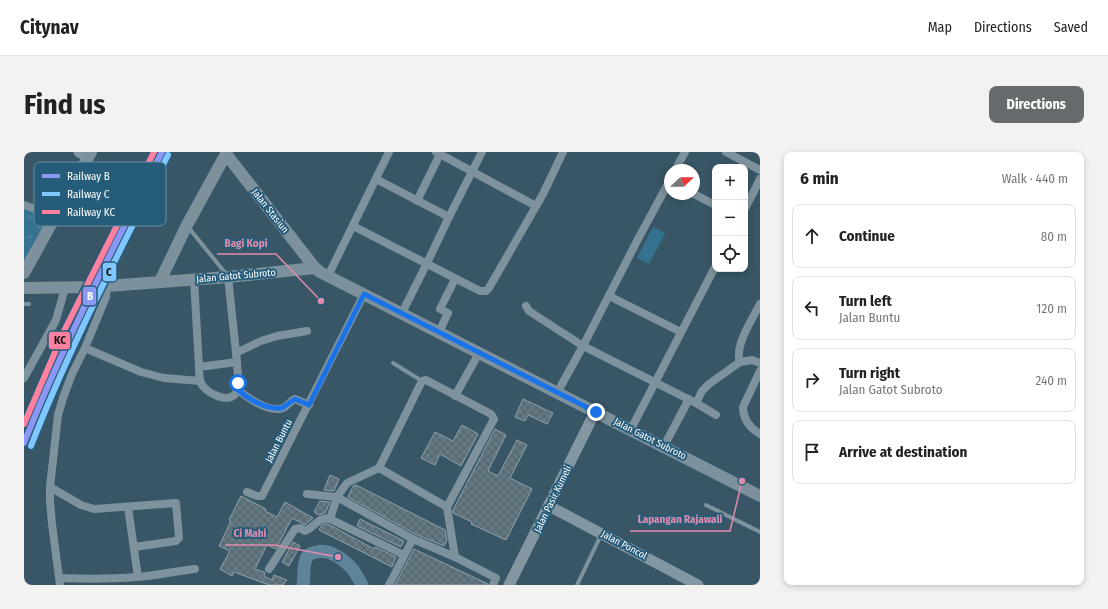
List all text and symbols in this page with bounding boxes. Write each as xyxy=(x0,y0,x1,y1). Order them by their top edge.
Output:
text: Citynav xyxy=(20,16,79,39)
text: Map xyxy=(928,19,952,36)
text: Directions xyxy=(974,19,1032,36)
text: Saved xyxy=(1054,19,1088,36)
button: Directions xyxy=(989,86,1084,123)
text: Find us xyxy=(24,88,106,121)
legend xyxy=(34,162,166,226)
north arrow xyxy=(664,164,700,200)
map controls xyxy=(712,164,748,272)
button: + xyxy=(712,164,748,200)
text: 6 min xyxy=(800,168,839,189)
text: Railway B xyxy=(67,170,110,183)
text: Walk · 440 m xyxy=(1002,171,1068,186)
street label: Jalan Stasiun xyxy=(249,186,291,236)
text: Railway C xyxy=(67,188,110,201)
button: − xyxy=(712,200,748,236)
text: Railway KC xyxy=(67,206,115,219)
icon: ahead xyxy=(801,225,823,247)
text: Continue xyxy=(839,227,895,245)
text: 80 m xyxy=(1041,229,1067,244)
callout: Bagi Kopi xyxy=(217,231,276,254)
button: locate xyxy=(712,236,748,272)
text: Bagi Kopi xyxy=(225,237,268,250)
line badge: C xyxy=(102,262,117,282)
text: C xyxy=(106,266,112,279)
street label: Jalan Gatot Subroto xyxy=(196,267,276,285)
line badge: B xyxy=(82,286,97,306)
text: B xyxy=(87,290,93,303)
text: Turn left xyxy=(839,292,892,310)
icon: left xyxy=(801,297,823,319)
text: 120 m xyxy=(1036,301,1067,316)
text: Jalan Buntu xyxy=(839,310,900,325)
line badge: KC xyxy=(48,331,71,350)
text: KC xyxy=(54,334,66,347)
text: Turn right xyxy=(839,364,900,382)
icon: right xyxy=(801,369,823,391)
text: 240 m xyxy=(1035,373,1067,388)
route start xyxy=(229,374,247,392)
text: Jalan Gatot Subroto xyxy=(839,382,943,397)
route end xyxy=(587,403,605,421)
street label: Jalan Gatot Subroto xyxy=(612,416,688,462)
street label: Jalan Buntu xyxy=(263,417,295,465)
icon: arrive xyxy=(801,441,823,463)
text: Arrive at destination xyxy=(839,443,967,461)
street label: Jalan Pasir Kumeli xyxy=(532,464,574,534)
callout: Lapangan Rajawali xyxy=(630,508,730,531)
text: Lapangan Rajawali xyxy=(638,513,722,526)
callout: Ci Mahi xyxy=(225,522,274,545)
text: Ci Mahi xyxy=(234,527,267,540)
street label: Jalan Poncol xyxy=(599,528,649,562)

